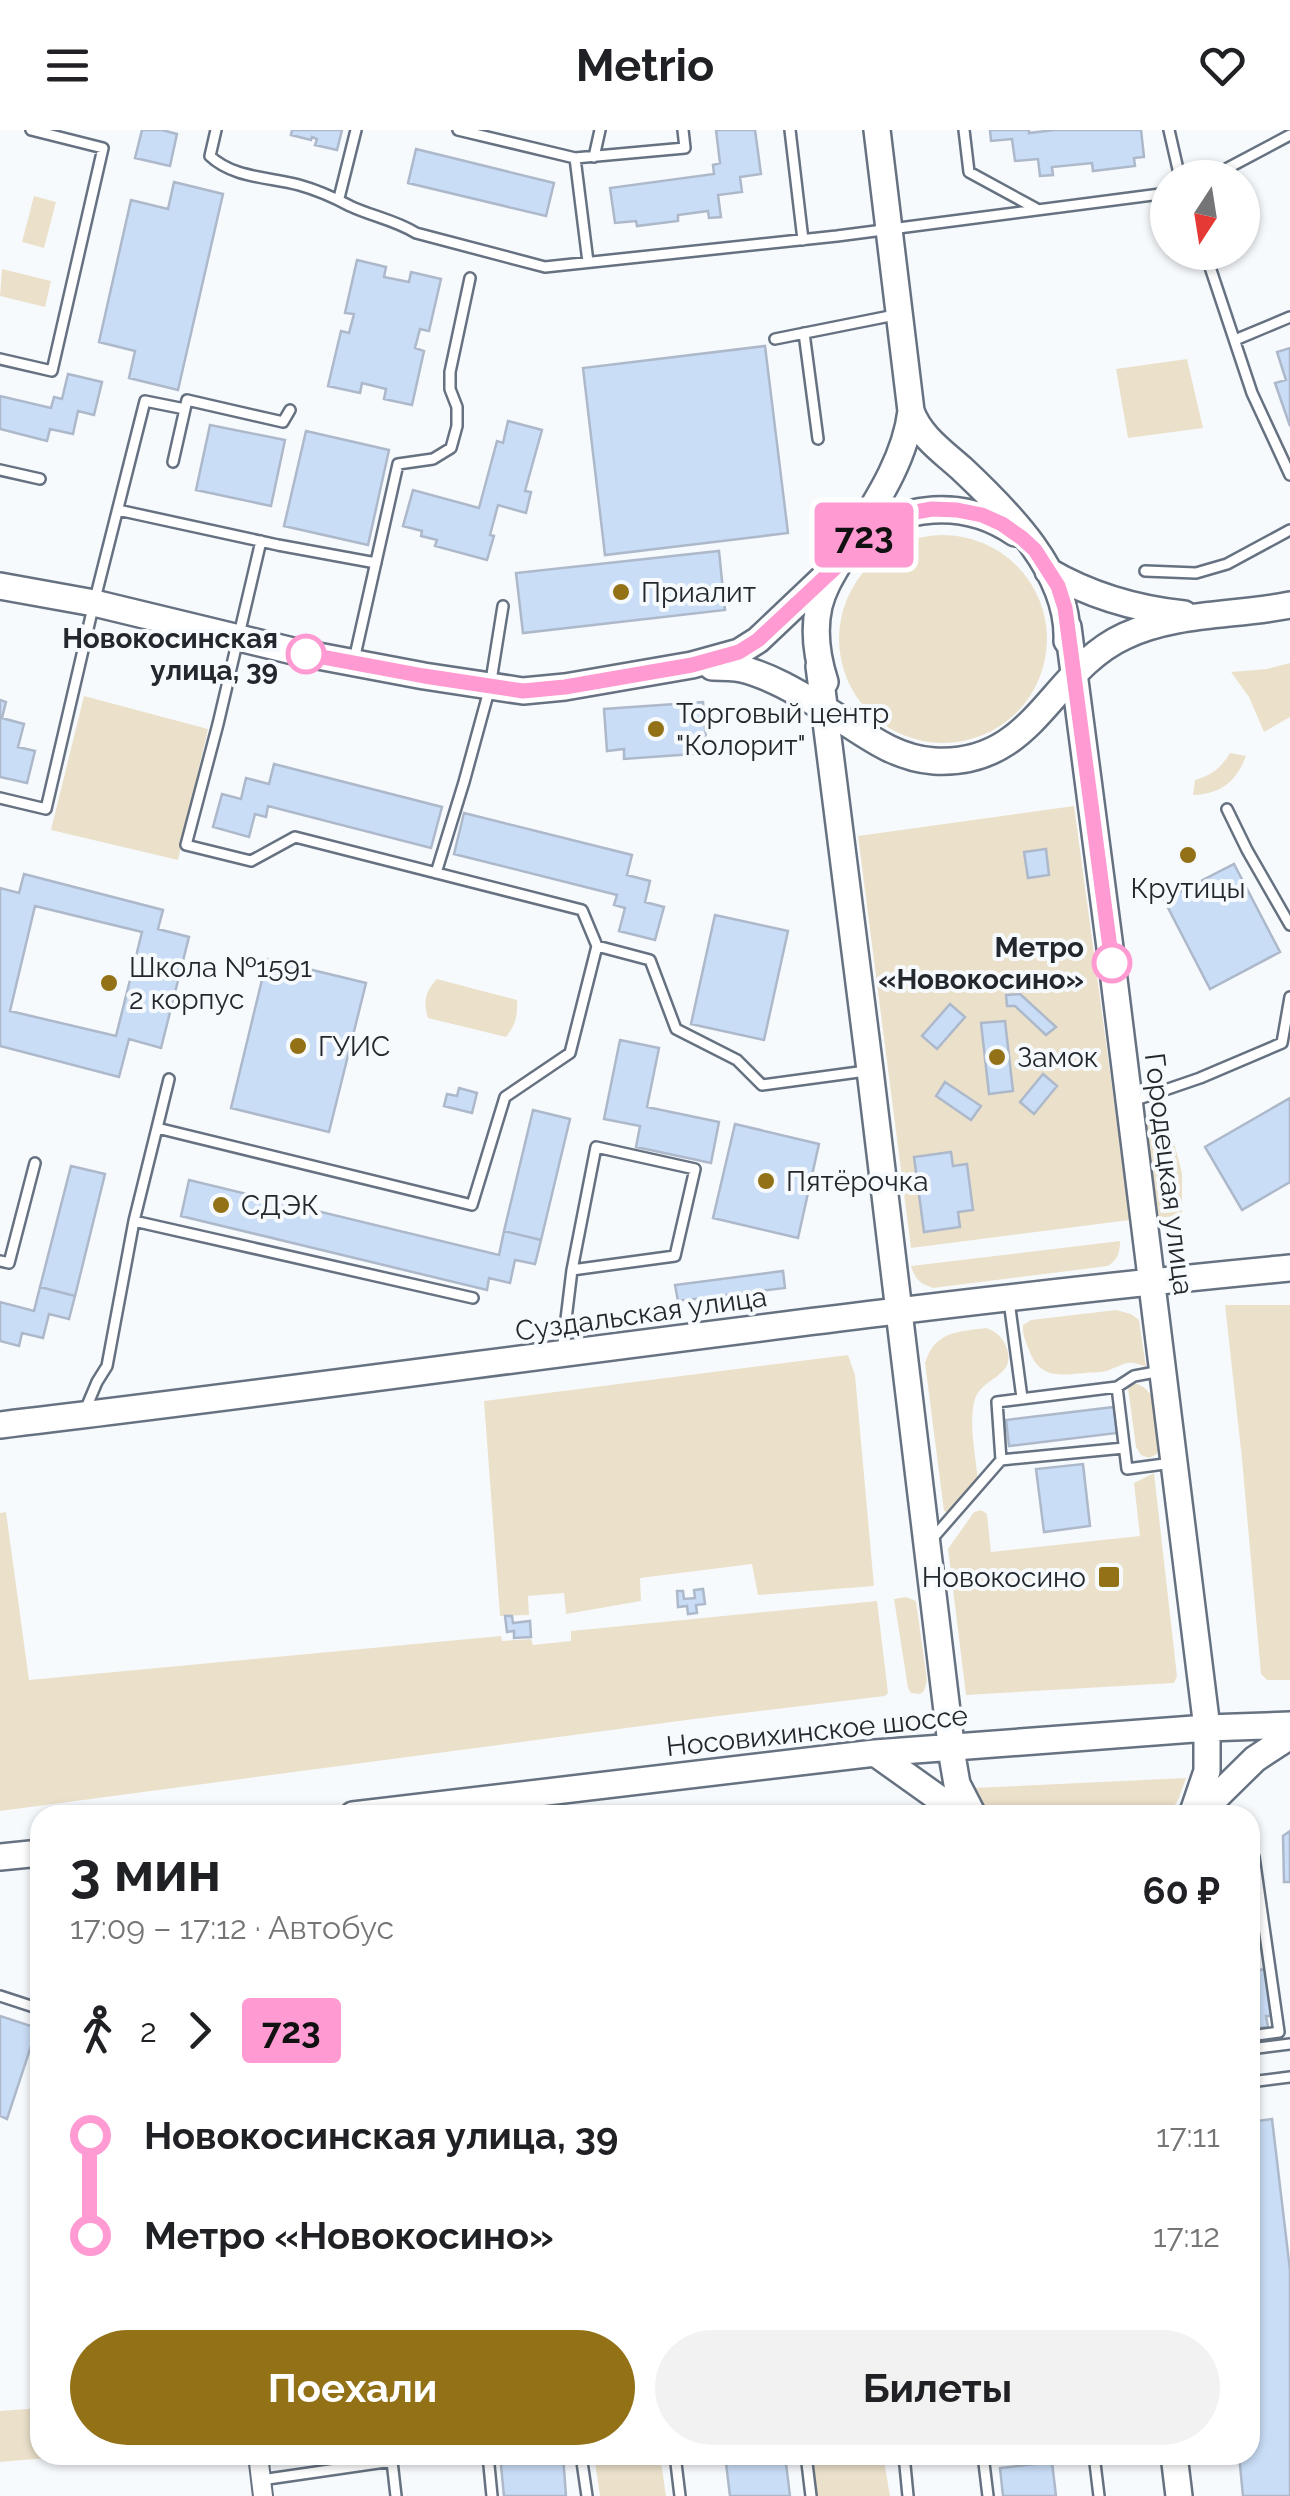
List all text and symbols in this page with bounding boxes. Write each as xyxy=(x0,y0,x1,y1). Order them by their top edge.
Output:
icon: menu xyxy=(40,38,95,93)
icon: heart xyxy=(1195,38,1250,93)
text: Metrio xyxy=(576,39,714,92)
north arrow xyxy=(1150,160,1260,270)
map controls xyxy=(1150,160,1260,270)
line badge: 723 xyxy=(806,502,922,568)
text: 723 xyxy=(835,515,893,556)
place label: Приалит xyxy=(641,576,756,609)
marker: Приалит xyxy=(610,581,632,603)
place label: Новокосинская улица, 39 xyxy=(62,622,278,687)
marker: Новокосинская улица, 39 xyxy=(287,635,325,673)
place label: Торговый центр "Колорит" xyxy=(676,697,889,762)
marker: Торговый центр "Колорит" xyxy=(645,718,667,740)
marker: Крутицы xyxy=(1177,844,1199,866)
place label: Крутицы xyxy=(1131,872,1245,905)
place label: Метро «Новокосино» xyxy=(878,931,1084,996)
marker: Метро «Новокосино» xyxy=(1093,944,1131,982)
place label: Школа №1591 2 корпус xyxy=(129,951,312,1016)
marker: Школа №1591 2 корпус xyxy=(98,972,120,994)
place label: ГУИС xyxy=(318,1030,390,1063)
marker: ГУИС xyxy=(287,1035,309,1057)
place label: Замок xyxy=(1017,1041,1098,1074)
marker: Замок xyxy=(986,1046,1008,1068)
street label: Городецкая улица xyxy=(1138,1051,1200,1297)
place label: Пятёрочка xyxy=(786,1165,928,1198)
marker: Пятёрочка xyxy=(755,1170,777,1192)
place label: СДЭК xyxy=(241,1189,319,1222)
marker: СДЭК xyxy=(210,1194,232,1216)
street label: Суздальская улица xyxy=(513,1280,769,1348)
place label: Новокосино xyxy=(922,1561,1086,1594)
marker: Новокосино xyxy=(1096,1564,1122,1590)
street label: Носовихинское шоссе xyxy=(665,1699,969,1763)
text: 3 мин xyxy=(70,1839,221,1904)
text: 60 ₽ xyxy=(1142,1868,1220,1913)
text: 17:09 – 17:12 · Автобус xyxy=(70,1909,394,1946)
icon: walk xyxy=(70,2003,125,2058)
icon: forward xyxy=(172,2003,227,2058)
text: 723 xyxy=(262,2010,321,2051)
text: 2 xyxy=(140,2012,157,2049)
text: Новокосинская улица, 39 xyxy=(144,2113,618,2158)
text: 17:11 xyxy=(1156,2117,1220,2154)
text: Метро «Новокосино» xyxy=(144,2213,554,2258)
text: 17:12 xyxy=(1153,2217,1220,2254)
button: Поехали xyxy=(70,2330,635,2445)
button: Билеты xyxy=(655,2330,1220,2445)

